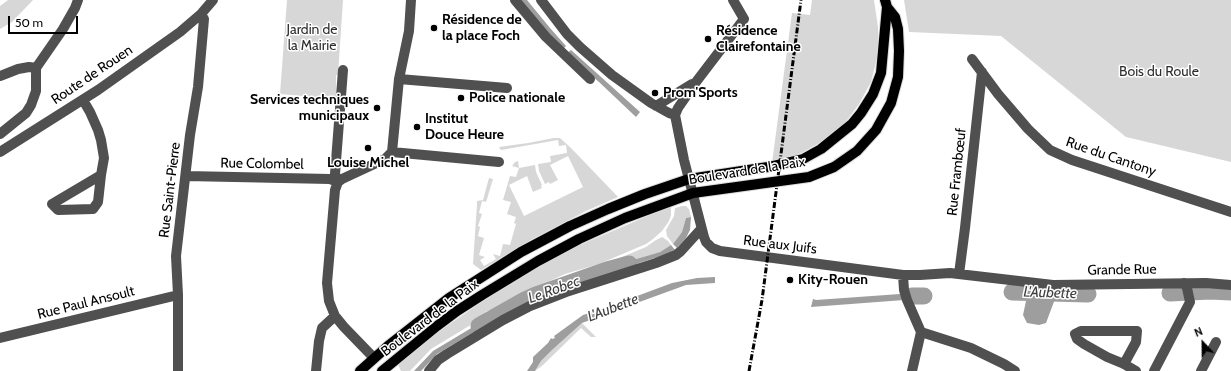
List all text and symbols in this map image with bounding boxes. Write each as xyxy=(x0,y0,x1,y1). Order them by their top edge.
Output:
scale bar xyxy=(10,8,80,34)
place label: Résidence de la place Foch xyxy=(442,12,522,44)
text: 50 m xyxy=(15,15,43,30)
park label: Jardin de la Mairie xyxy=(286,22,338,54)
marker: Résidence de la place Foch xyxy=(429,23,439,33)
place label: Résidence Clairefontaine xyxy=(716,23,801,56)
marker: Résidence Clairefontaine xyxy=(703,34,713,44)
street label: Route de Rouen xyxy=(48,42,136,108)
park label: Bois du Roule xyxy=(1119,64,1199,80)
place label: Prom'Sports xyxy=(663,85,738,101)
marker: Prom'Sports xyxy=(650,88,660,98)
place label: Police nationale xyxy=(469,90,565,106)
place label: Services techniques municipaux xyxy=(250,92,369,124)
marker: Police nationale xyxy=(456,93,466,103)
marker: Services techniques municipaux xyxy=(372,103,382,113)
place label: Institut Douce Heure xyxy=(425,111,504,144)
marker: Institut Douce Heure xyxy=(412,122,422,132)
street label: Rue Frambœuf xyxy=(944,127,970,217)
street label: Rue du Cantony xyxy=(1064,134,1158,180)
street label: Rue Saint-Pierre xyxy=(156,141,184,239)
marker: Louise Michel xyxy=(363,143,373,153)
street label: Boulevard de la Paix xyxy=(687,153,807,189)
street label: Rue Colombel xyxy=(220,155,304,173)
place label: Louise Michel xyxy=(327,155,409,171)
street label: Rue aux Juifs xyxy=(742,232,818,258)
street label: Grande Rue xyxy=(1087,261,1157,279)
water label: Le Robec xyxy=(526,272,582,308)
place label: Kity-Rouen xyxy=(798,272,868,288)
marker: Kity-Rouen xyxy=(785,275,795,285)
street label: Boulevard de la Paix xyxy=(378,276,482,360)
street label: Rue Paul Ansoult xyxy=(36,283,136,323)
water label: L'Aubette xyxy=(1023,283,1077,303)
water label: L'Aubette xyxy=(585,290,641,326)
north arrow xyxy=(1183,323,1223,363)
text: N xyxy=(1192,324,1205,340)

